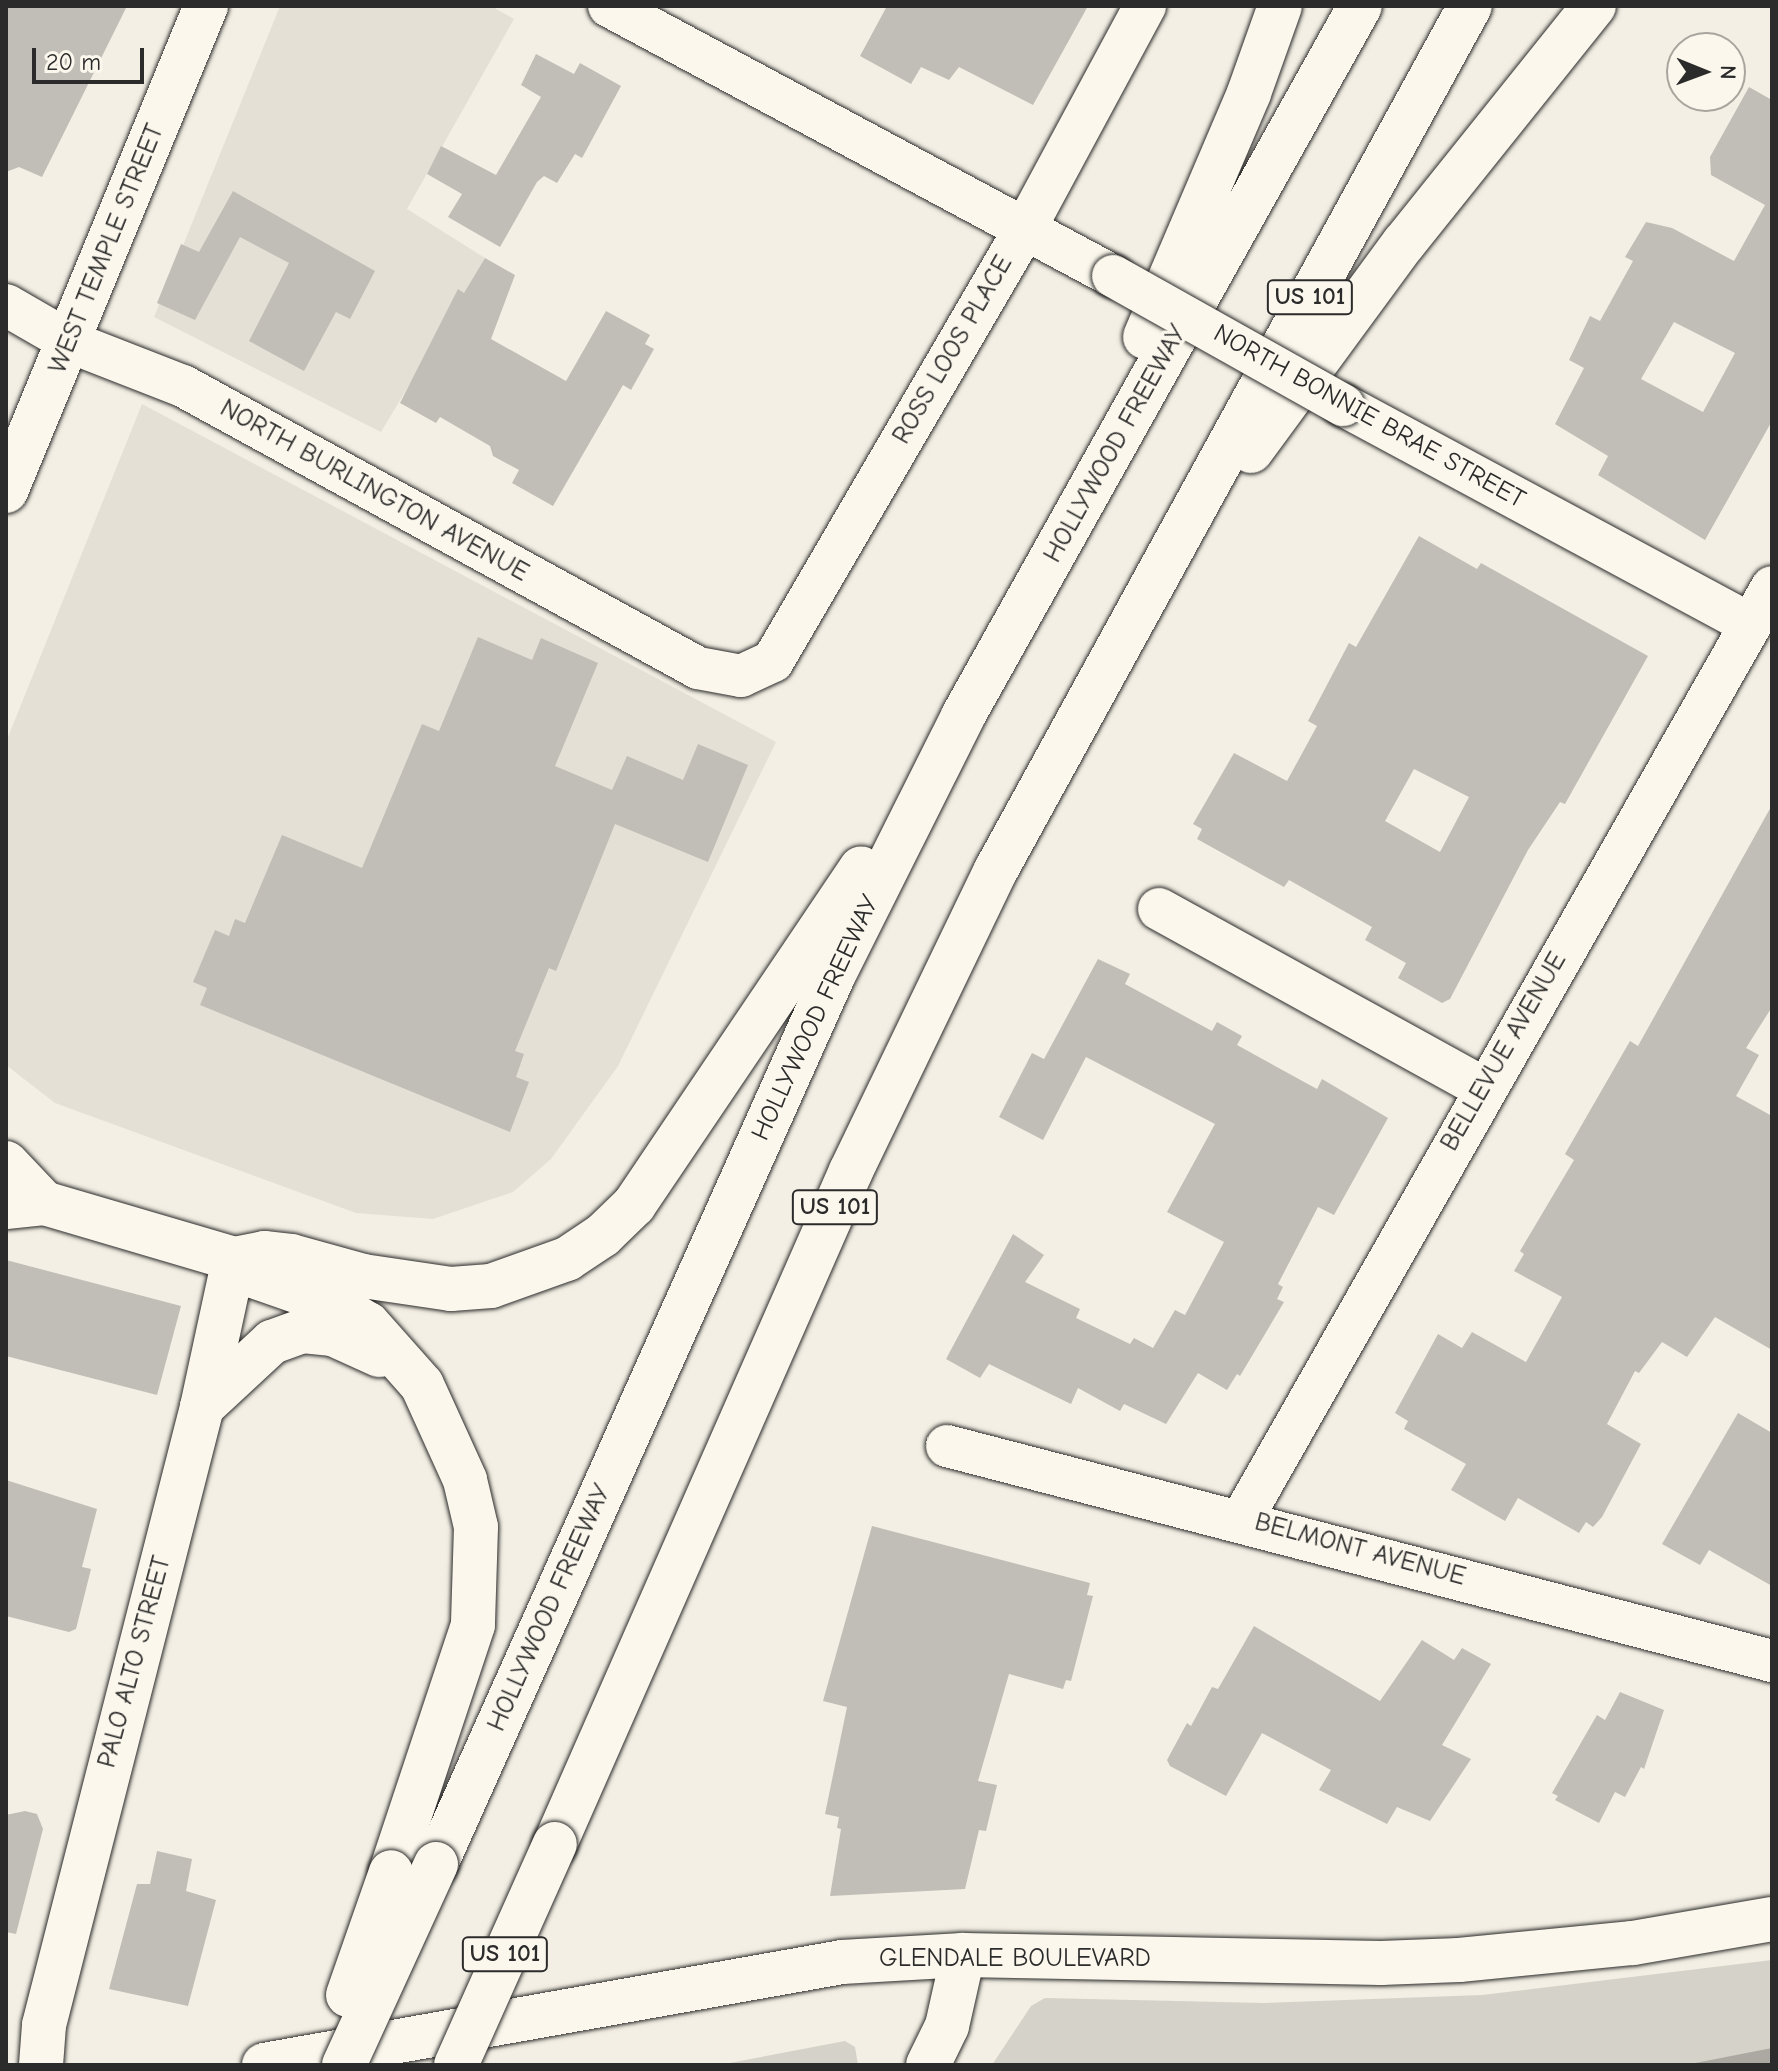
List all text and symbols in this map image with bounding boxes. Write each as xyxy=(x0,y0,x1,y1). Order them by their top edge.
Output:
scale bar xyxy=(36,32,148,82)
north arrow xyxy=(1666,32,1746,112)
text: 20 m xyxy=(46,48,101,76)
text: N xyxy=(1715,65,1741,80)
street label: WEST TEMPLE STREET xyxy=(43,120,171,378)
street label: ROSS LOOS PLACE xyxy=(886,250,1020,450)
road number: US 101 xyxy=(1266,277,1354,317)
street label: NORTH BONNIE BRAE STREET xyxy=(1208,318,1530,516)
street label: HOLLYWOOD FREEWAY xyxy=(1038,320,1194,568)
street label: NORTH BURLINGTON AVENUE xyxy=(214,393,534,589)
street label: HOLLYWOOD FREEWAY xyxy=(745,890,887,1146)
street label: BELLEVUE AVENUE xyxy=(1434,947,1574,1157)
road number: US 101 xyxy=(791,1187,879,1227)
street label: HOLLYWOOD FREEWAY xyxy=(481,1480,619,1736)
street label: BELMONT AVENUE xyxy=(1251,1507,1469,1593)
street label: PALO ALTO STREET xyxy=(92,1553,178,1771)
road number: US 101 xyxy=(461,1934,549,1974)
street label: GLENDALE BOULEVARD xyxy=(879,1943,1151,1975)

